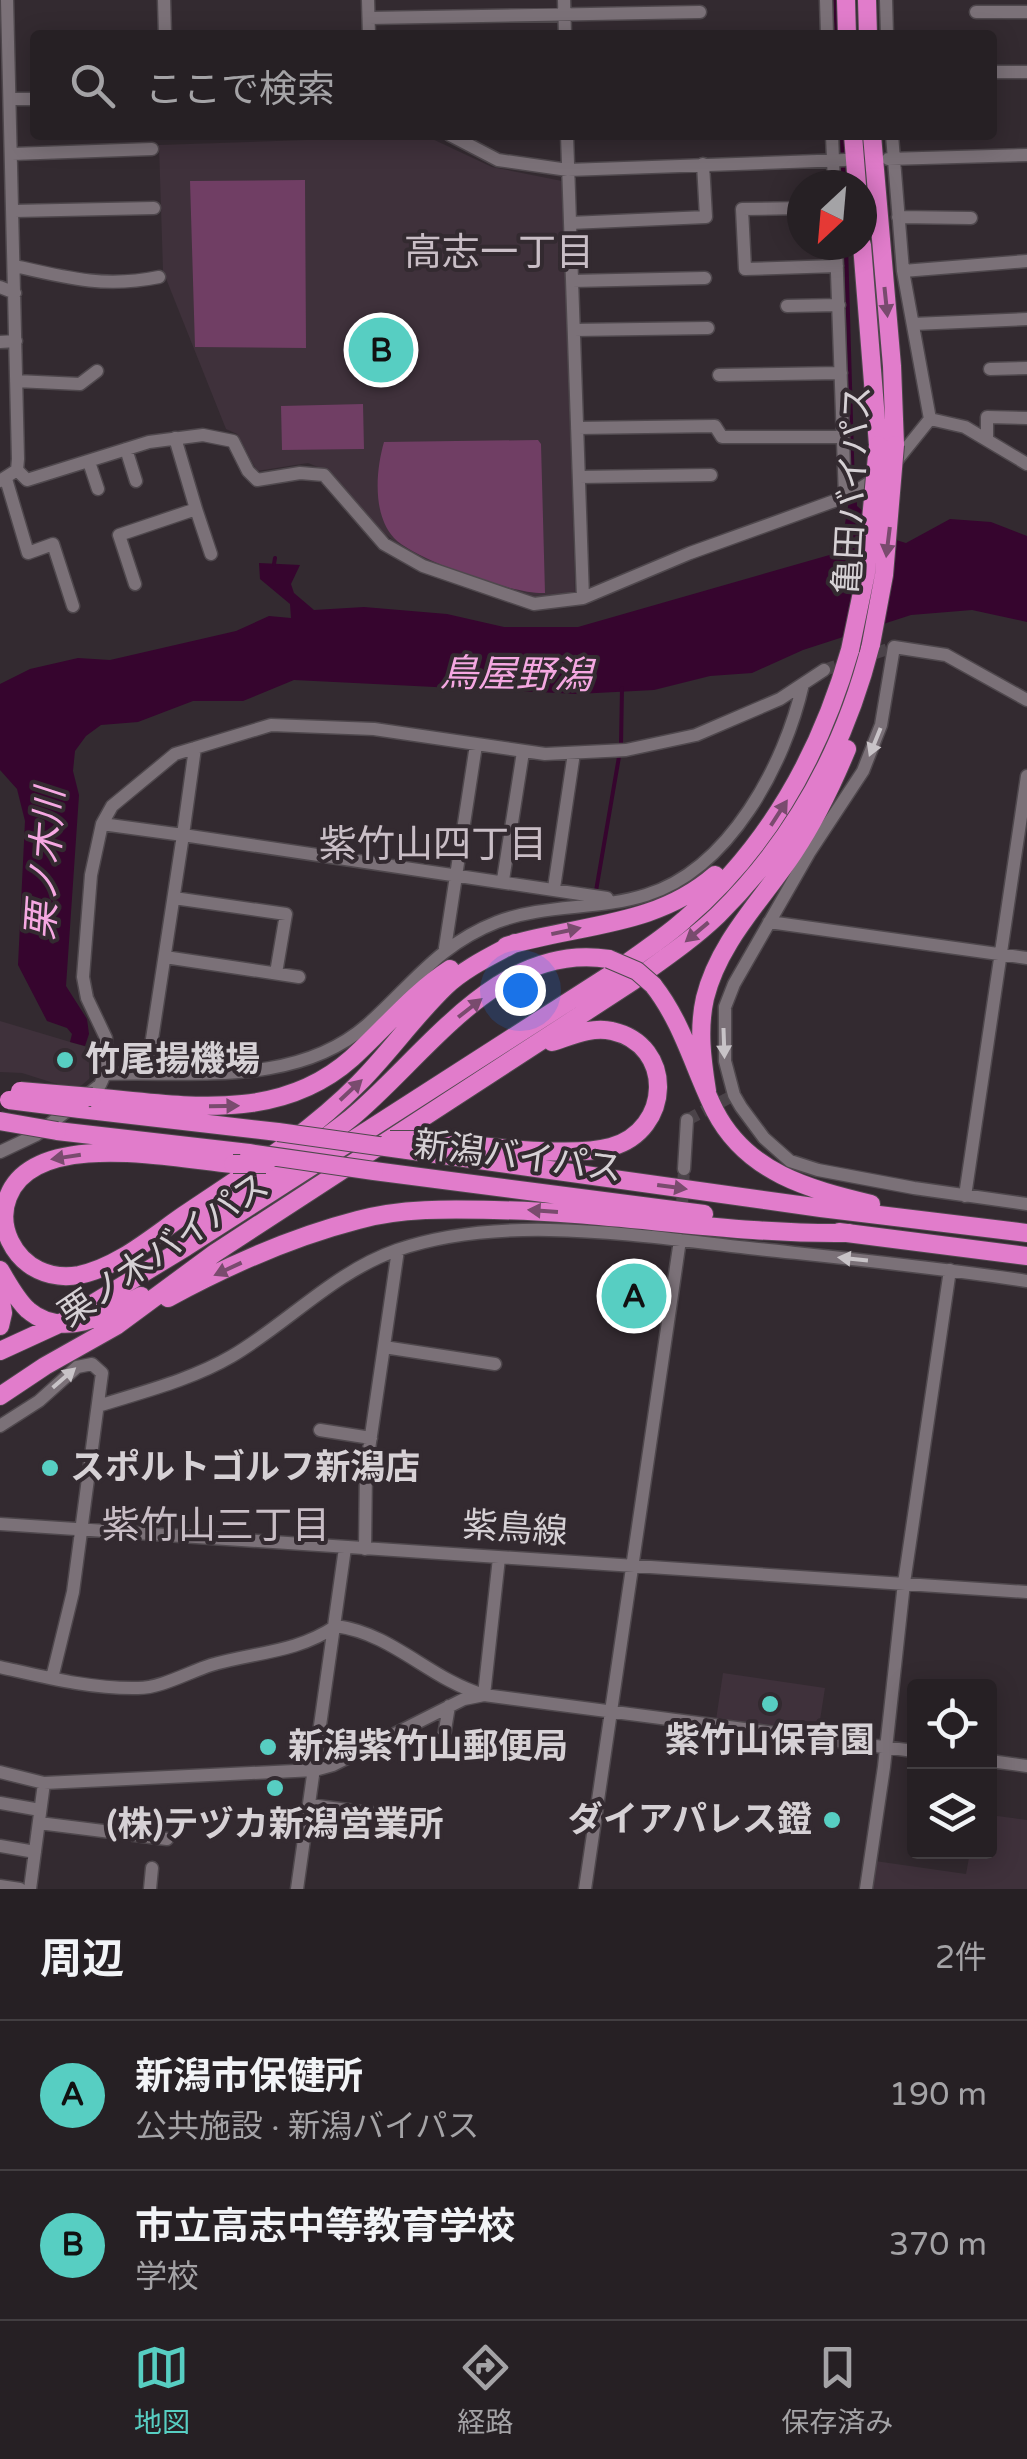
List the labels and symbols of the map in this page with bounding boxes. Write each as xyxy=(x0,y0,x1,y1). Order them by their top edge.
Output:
north arrow xyxy=(787,170,877,260)
district label: 高志一丁目 xyxy=(404,230,594,276)
one-way arrow xyxy=(878,286,894,318)
pin: B xyxy=(348,312,414,388)
street label: 亀田バイパス xyxy=(827,384,879,596)
one-way arrow xyxy=(880,527,896,559)
water label: 鳥屋野潟 xyxy=(440,651,596,699)
one-way arrow xyxy=(866,727,882,757)
water label: 栗ノ木川 xyxy=(18,783,75,941)
one-way arrow xyxy=(769,799,787,826)
district label: 紫竹山四丁目 xyxy=(319,822,547,868)
one-way arrow xyxy=(685,921,710,943)
one-way arrow xyxy=(551,922,582,938)
your location xyxy=(495,965,546,1016)
one-way arrow xyxy=(457,998,483,1019)
one-way arrow xyxy=(716,1028,732,1060)
place label: 竹尾揚機場 xyxy=(85,1039,260,1081)
marker: 竹尾揚機場 xyxy=(54,1049,76,1071)
one-way arrow xyxy=(339,1079,363,1102)
one-way arrow xyxy=(209,1098,241,1114)
street label: 新潟バイパス xyxy=(412,1123,624,1191)
one-way arrow xyxy=(50,1150,81,1165)
street label: 栗ノ木バイパス xyxy=(51,1164,277,1336)
one-way arrow xyxy=(657,1179,688,1195)
one-way arrow xyxy=(527,1203,559,1219)
one-way arrow xyxy=(837,1251,869,1267)
pin: A xyxy=(602,1258,666,1334)
one-way arrow xyxy=(214,1260,243,1277)
one-way arrow xyxy=(51,1368,76,1390)
place label: スポルトゴルフ新潟店 xyxy=(70,1447,420,1489)
marker: スポルトゴルフ新潟店 xyxy=(39,1457,61,1479)
district label: 紫竹山三丁目 xyxy=(102,1503,330,1549)
street label: 紫鳥線 xyxy=(461,1504,569,1554)
marker: 紫竹山保育園 xyxy=(759,1693,781,1715)
place label: 紫竹山保育園 xyxy=(665,1720,875,1762)
place label: 新潟紫竹山郵便局 xyxy=(288,1726,568,1768)
marker: 新潟紫竹山郵便局 xyxy=(257,1736,279,1758)
marker: (株)テヅカ新潟営業所 xyxy=(264,1777,286,1799)
place label: ダイアパレス鐙 xyxy=(568,1799,812,1841)
place label: (株)テヅカ新潟営業所 xyxy=(107,1804,443,1846)
marker: ダイアパレス鐙 xyxy=(821,1809,843,1831)

